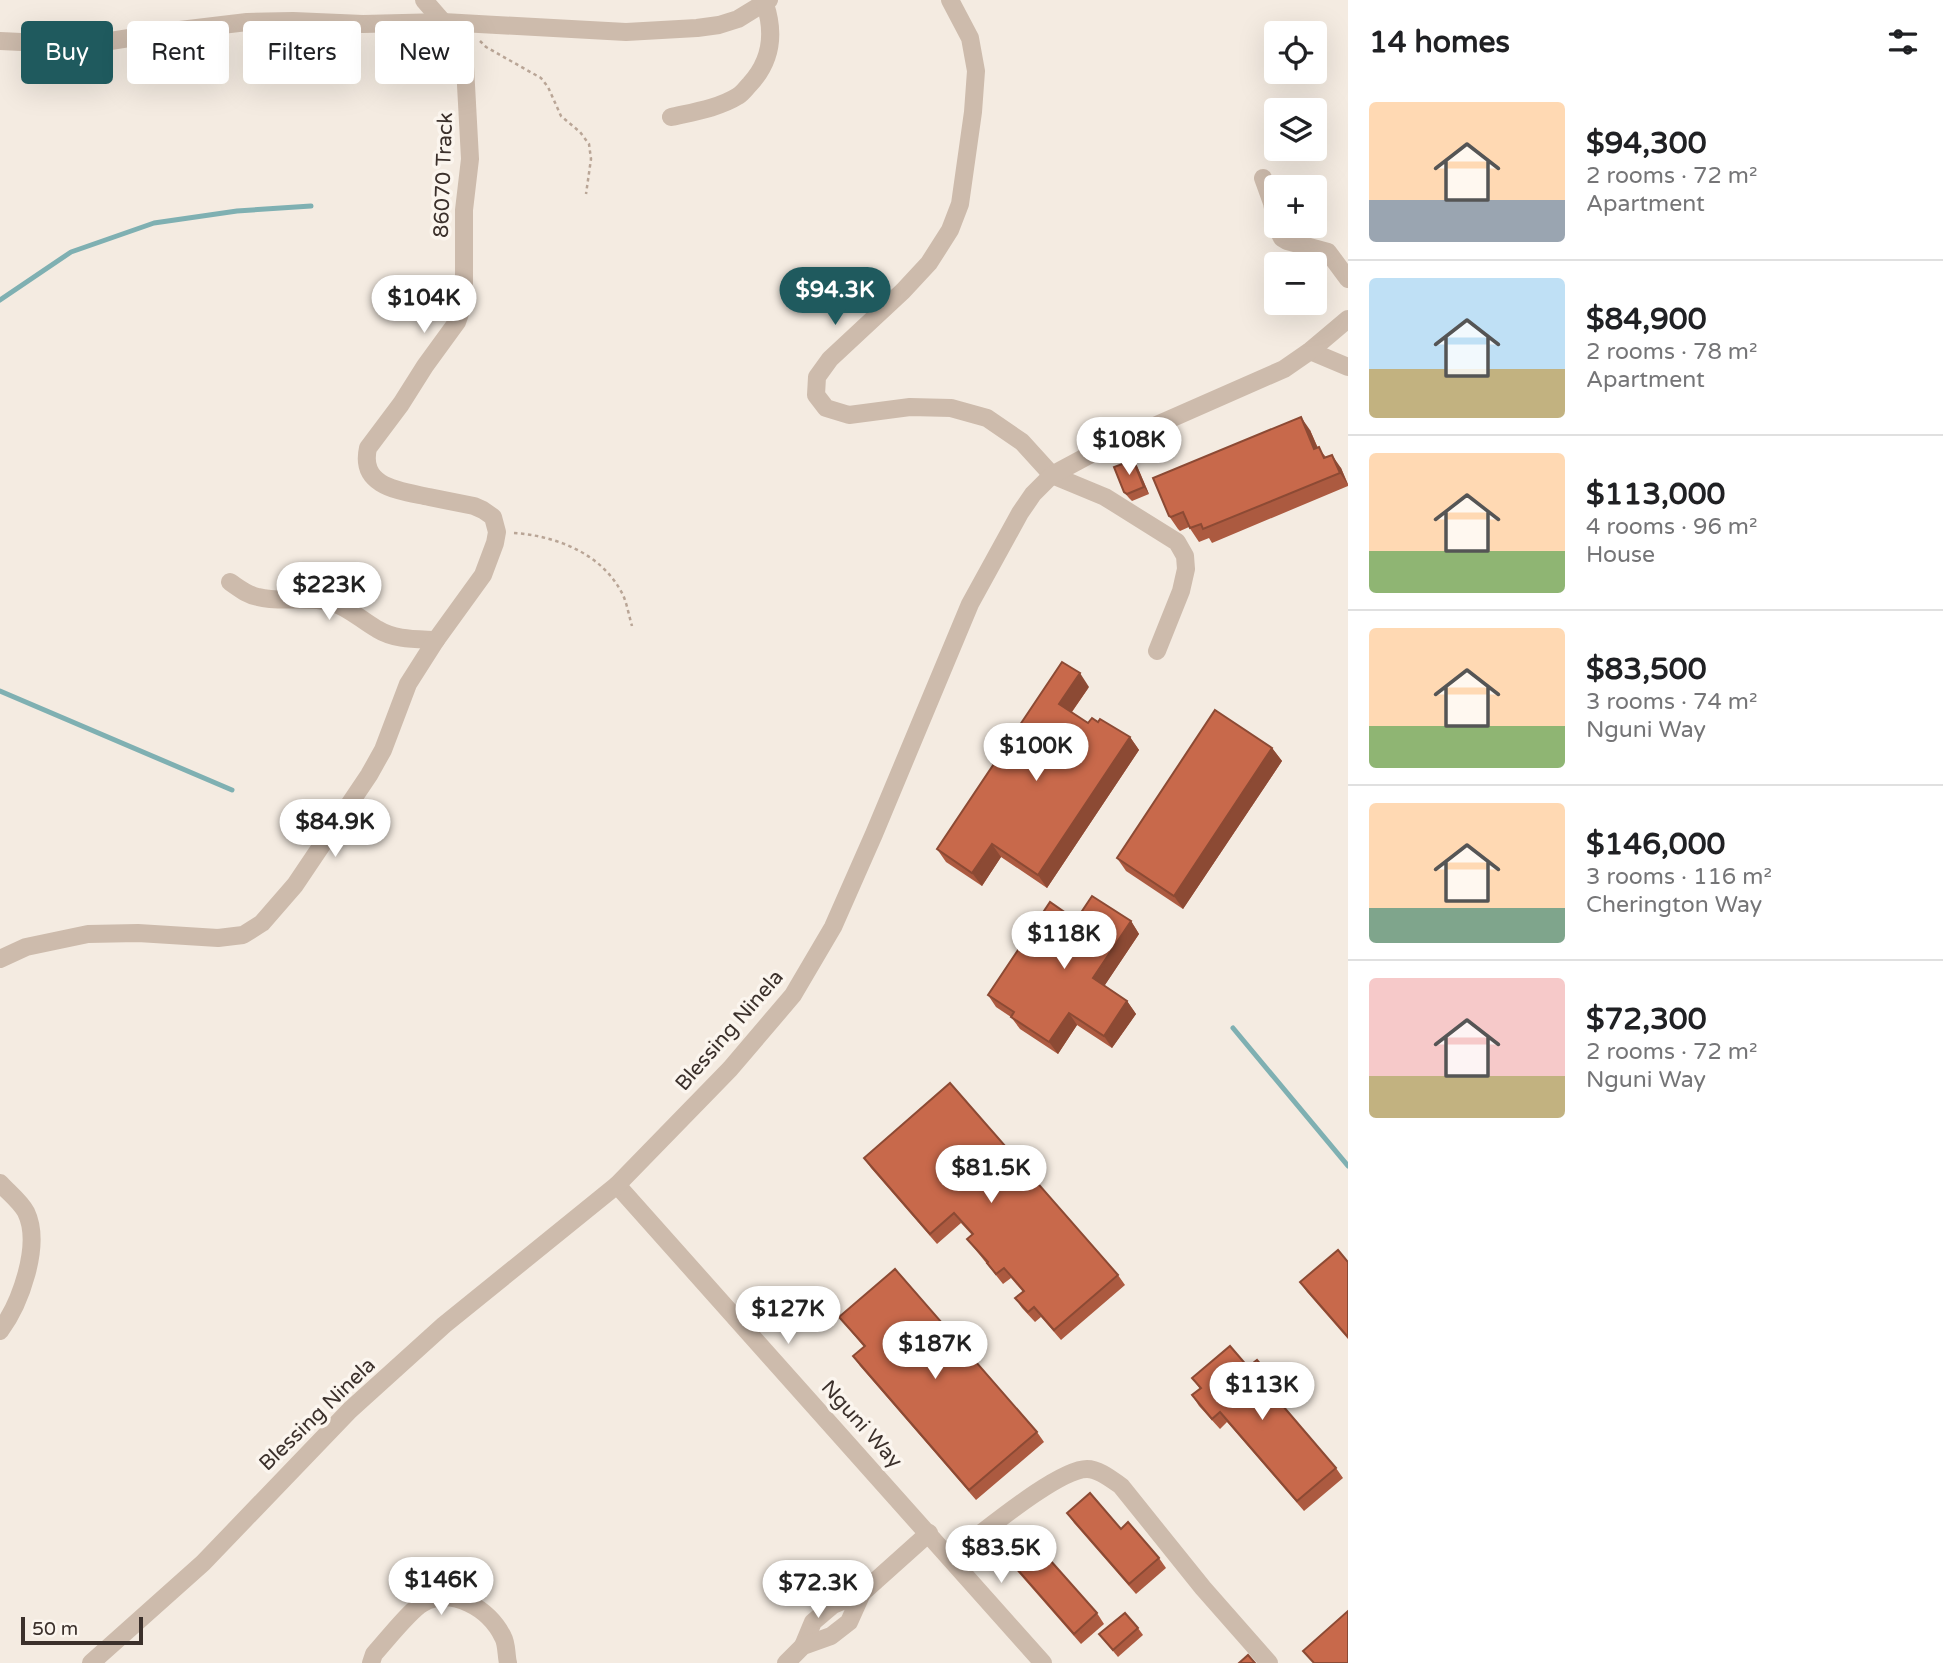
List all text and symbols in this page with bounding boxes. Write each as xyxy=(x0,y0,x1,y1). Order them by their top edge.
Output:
chip: Buy xyxy=(21,21,113,84)
chip: Rent xyxy=(127,21,229,84)
chip: Filters xyxy=(243,21,361,84)
chip: New xyxy=(375,21,474,84)
map controls xyxy=(1264,21,1327,315)
button: locate xyxy=(1264,21,1327,84)
icon: filters xyxy=(1884,23,1922,61)
text: 14 homes xyxy=(1369,24,1510,61)
button: layers xyxy=(1264,98,1327,161)
street label: 86070 Track xyxy=(429,112,458,238)
text: $94,300 xyxy=(1586,125,1706,162)
icon: home xyxy=(1425,130,1509,214)
text: 2 rooms · 72 m² xyxy=(1586,162,1757,190)
button: + xyxy=(1264,175,1327,238)
text: Apartment xyxy=(1586,190,1705,218)
button: − xyxy=(1264,252,1327,315)
pin: $94.3K xyxy=(778,268,892,327)
pin: $104K xyxy=(375,276,473,335)
text: $94.3K xyxy=(796,276,874,304)
text: $104K xyxy=(388,284,460,312)
text: $84,900 xyxy=(1586,301,1706,338)
icon: home xyxy=(1425,306,1509,390)
text: 2 rooms · 78 m² xyxy=(1586,338,1757,366)
text: Apartment xyxy=(1586,366,1705,394)
pin: $108K xyxy=(1080,418,1178,477)
text: $108K xyxy=(1093,426,1165,454)
text: $113,000 xyxy=(1586,476,1725,513)
icon: home xyxy=(1425,481,1509,565)
text: 4 rooms · 96 m² xyxy=(1586,513,1757,541)
text: House xyxy=(1586,541,1655,569)
pin: $223K xyxy=(280,562,378,622)
text: $223K xyxy=(293,571,365,599)
text: $83,500 xyxy=(1586,651,1706,688)
icon: home xyxy=(1425,656,1509,740)
text: 3 rooms · 74 m² xyxy=(1586,688,1757,716)
text: Nguni Way xyxy=(1586,716,1706,744)
pin: $100K xyxy=(987,724,1085,783)
text: $100K xyxy=(1000,732,1072,760)
pin: $84.9K xyxy=(278,800,392,859)
text: $84.9K xyxy=(296,808,374,836)
text: $146,000 xyxy=(1586,826,1725,863)
icon: home xyxy=(1425,831,1509,915)
text: 3 rooms · 116 m² xyxy=(1586,863,1772,891)
text: Cherington Way xyxy=(1586,891,1762,919)
pin: $118K xyxy=(1015,912,1113,971)
text: $118K xyxy=(1028,920,1100,948)
street label: Blessing Ninela xyxy=(670,965,789,1096)
text: $72,300 xyxy=(1586,1001,1706,1038)
icon: home xyxy=(1425,1006,1509,1090)
text: 2 rooms · 72 m² xyxy=(1586,1038,1757,1066)
text: Nguni Way xyxy=(1586,1066,1706,1094)
pin: $81.5K xyxy=(934,1146,1048,1205)
text: $81.5K xyxy=(952,1154,1030,1182)
pin: $127K xyxy=(739,1286,837,1346)
text: $127K xyxy=(752,1295,824,1323)
pin: $187K xyxy=(886,1322,984,1381)
text: $187K xyxy=(899,1330,971,1358)
street label: Blessing Ninela xyxy=(254,1353,381,1476)
pin: $113K xyxy=(1213,1362,1311,1422)
text: $113K xyxy=(1226,1371,1298,1399)
street label: Nguni Way xyxy=(816,1375,908,1473)
pin: $83.5K xyxy=(944,1526,1058,1585)
text: $83.5K xyxy=(962,1534,1040,1562)
pin: $146K xyxy=(392,1558,490,1617)
pin: $72.3K xyxy=(761,1560,875,1620)
text: $146K xyxy=(405,1566,477,1594)
text: $72.3K xyxy=(779,1569,857,1597)
scale bar xyxy=(21,1614,144,1646)
text: 50 m xyxy=(32,1618,78,1640)

